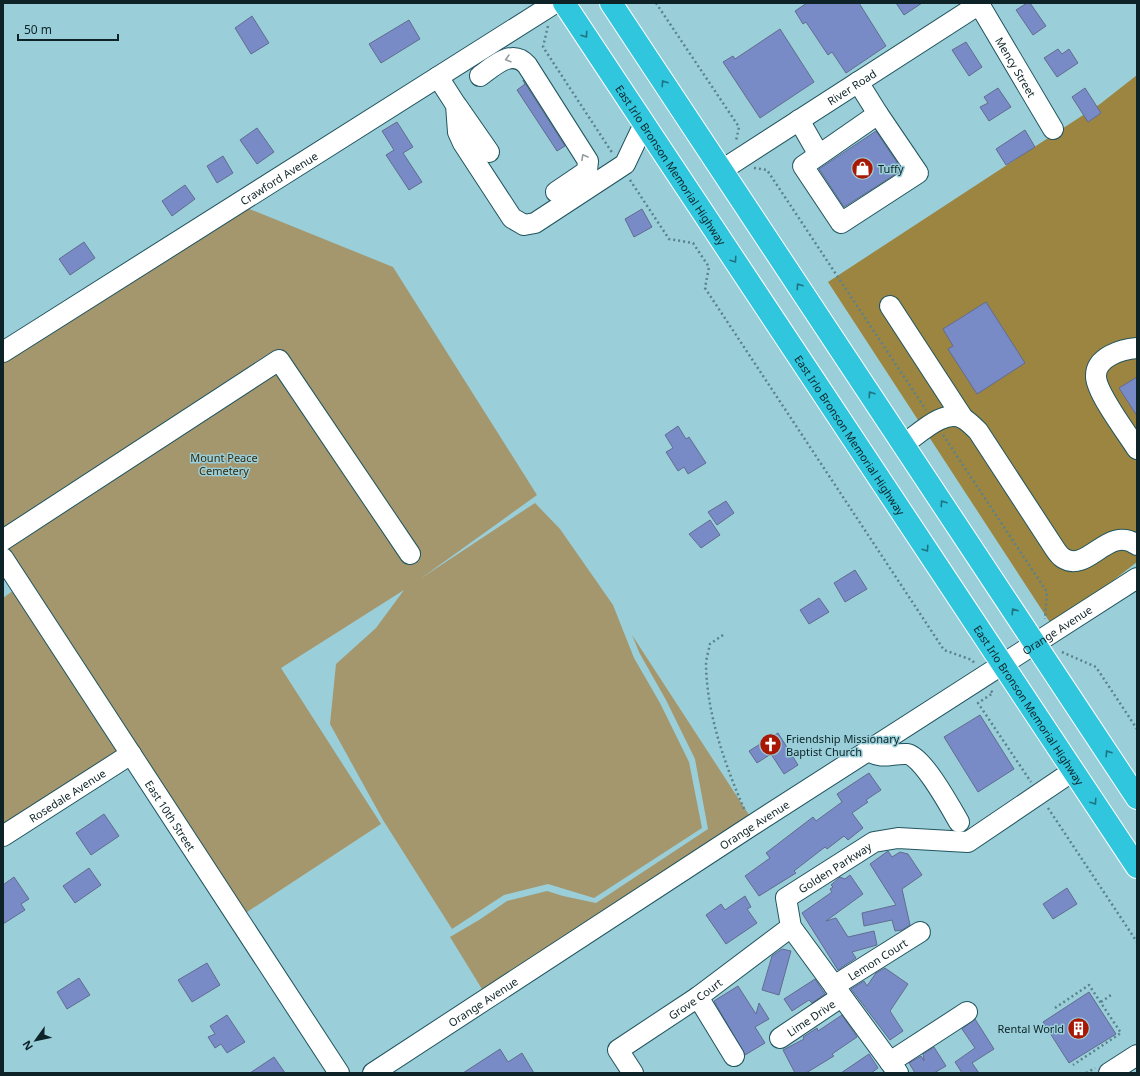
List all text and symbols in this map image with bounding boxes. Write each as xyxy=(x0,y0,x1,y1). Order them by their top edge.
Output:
scale bar xyxy=(18,16,118,42)
text: 50 m xyxy=(24,21,52,38)
one-way arrow xyxy=(580,31,587,38)
street label: Mency Street xyxy=(993,34,1040,100)
one-way arrow xyxy=(505,54,512,63)
street label: River Road xyxy=(824,65,879,108)
one-way arrow xyxy=(662,80,669,87)
street label: East Irlo Bronson Memorial Highway xyxy=(613,82,730,248)
street label: Crawford Avenue xyxy=(237,148,320,208)
one-way arrow xyxy=(582,154,589,161)
shop icon: Tuffy xyxy=(849,155,875,181)
place label: Tuffy xyxy=(878,161,904,176)
one-way arrow xyxy=(730,256,737,263)
one-way arrow xyxy=(796,283,804,290)
street label: East Irlo Bronson Memorial Highway xyxy=(792,352,909,518)
one-way arrow xyxy=(869,392,876,399)
park label: Mount Peace Cemetery xyxy=(190,450,258,478)
one-way arrow xyxy=(940,500,947,507)
one-way arrow xyxy=(921,545,929,552)
street label: Orange Avenue xyxy=(1019,601,1095,658)
one-way arrow xyxy=(1011,608,1019,615)
street label: East Irlo Bronson Memorial Highway xyxy=(971,622,1088,788)
church icon: Friendship Missionary Baptist Church xyxy=(758,731,784,757)
place label: Friendship Missionary Baptist Church xyxy=(786,731,900,759)
one-way arrow xyxy=(1105,750,1113,757)
street label: Rosedale Avenue xyxy=(26,765,108,825)
street label: East 10th Street xyxy=(142,777,199,853)
street label: Orange Avenue xyxy=(716,796,792,852)
one-way arrow xyxy=(1089,798,1097,805)
street label: Golden Parkway xyxy=(795,838,874,896)
street label: Lemon Court xyxy=(845,935,910,983)
street label: Orange Avenue xyxy=(445,973,520,1030)
street label: Grove Court xyxy=(665,974,725,1022)
street label: Lime Drive xyxy=(784,996,838,1039)
building icon: Rental World xyxy=(1066,1015,1092,1041)
north arrow xyxy=(16,1020,56,1060)
place label: Rental World xyxy=(998,1021,1064,1036)
text: N xyxy=(18,1038,36,1054)

